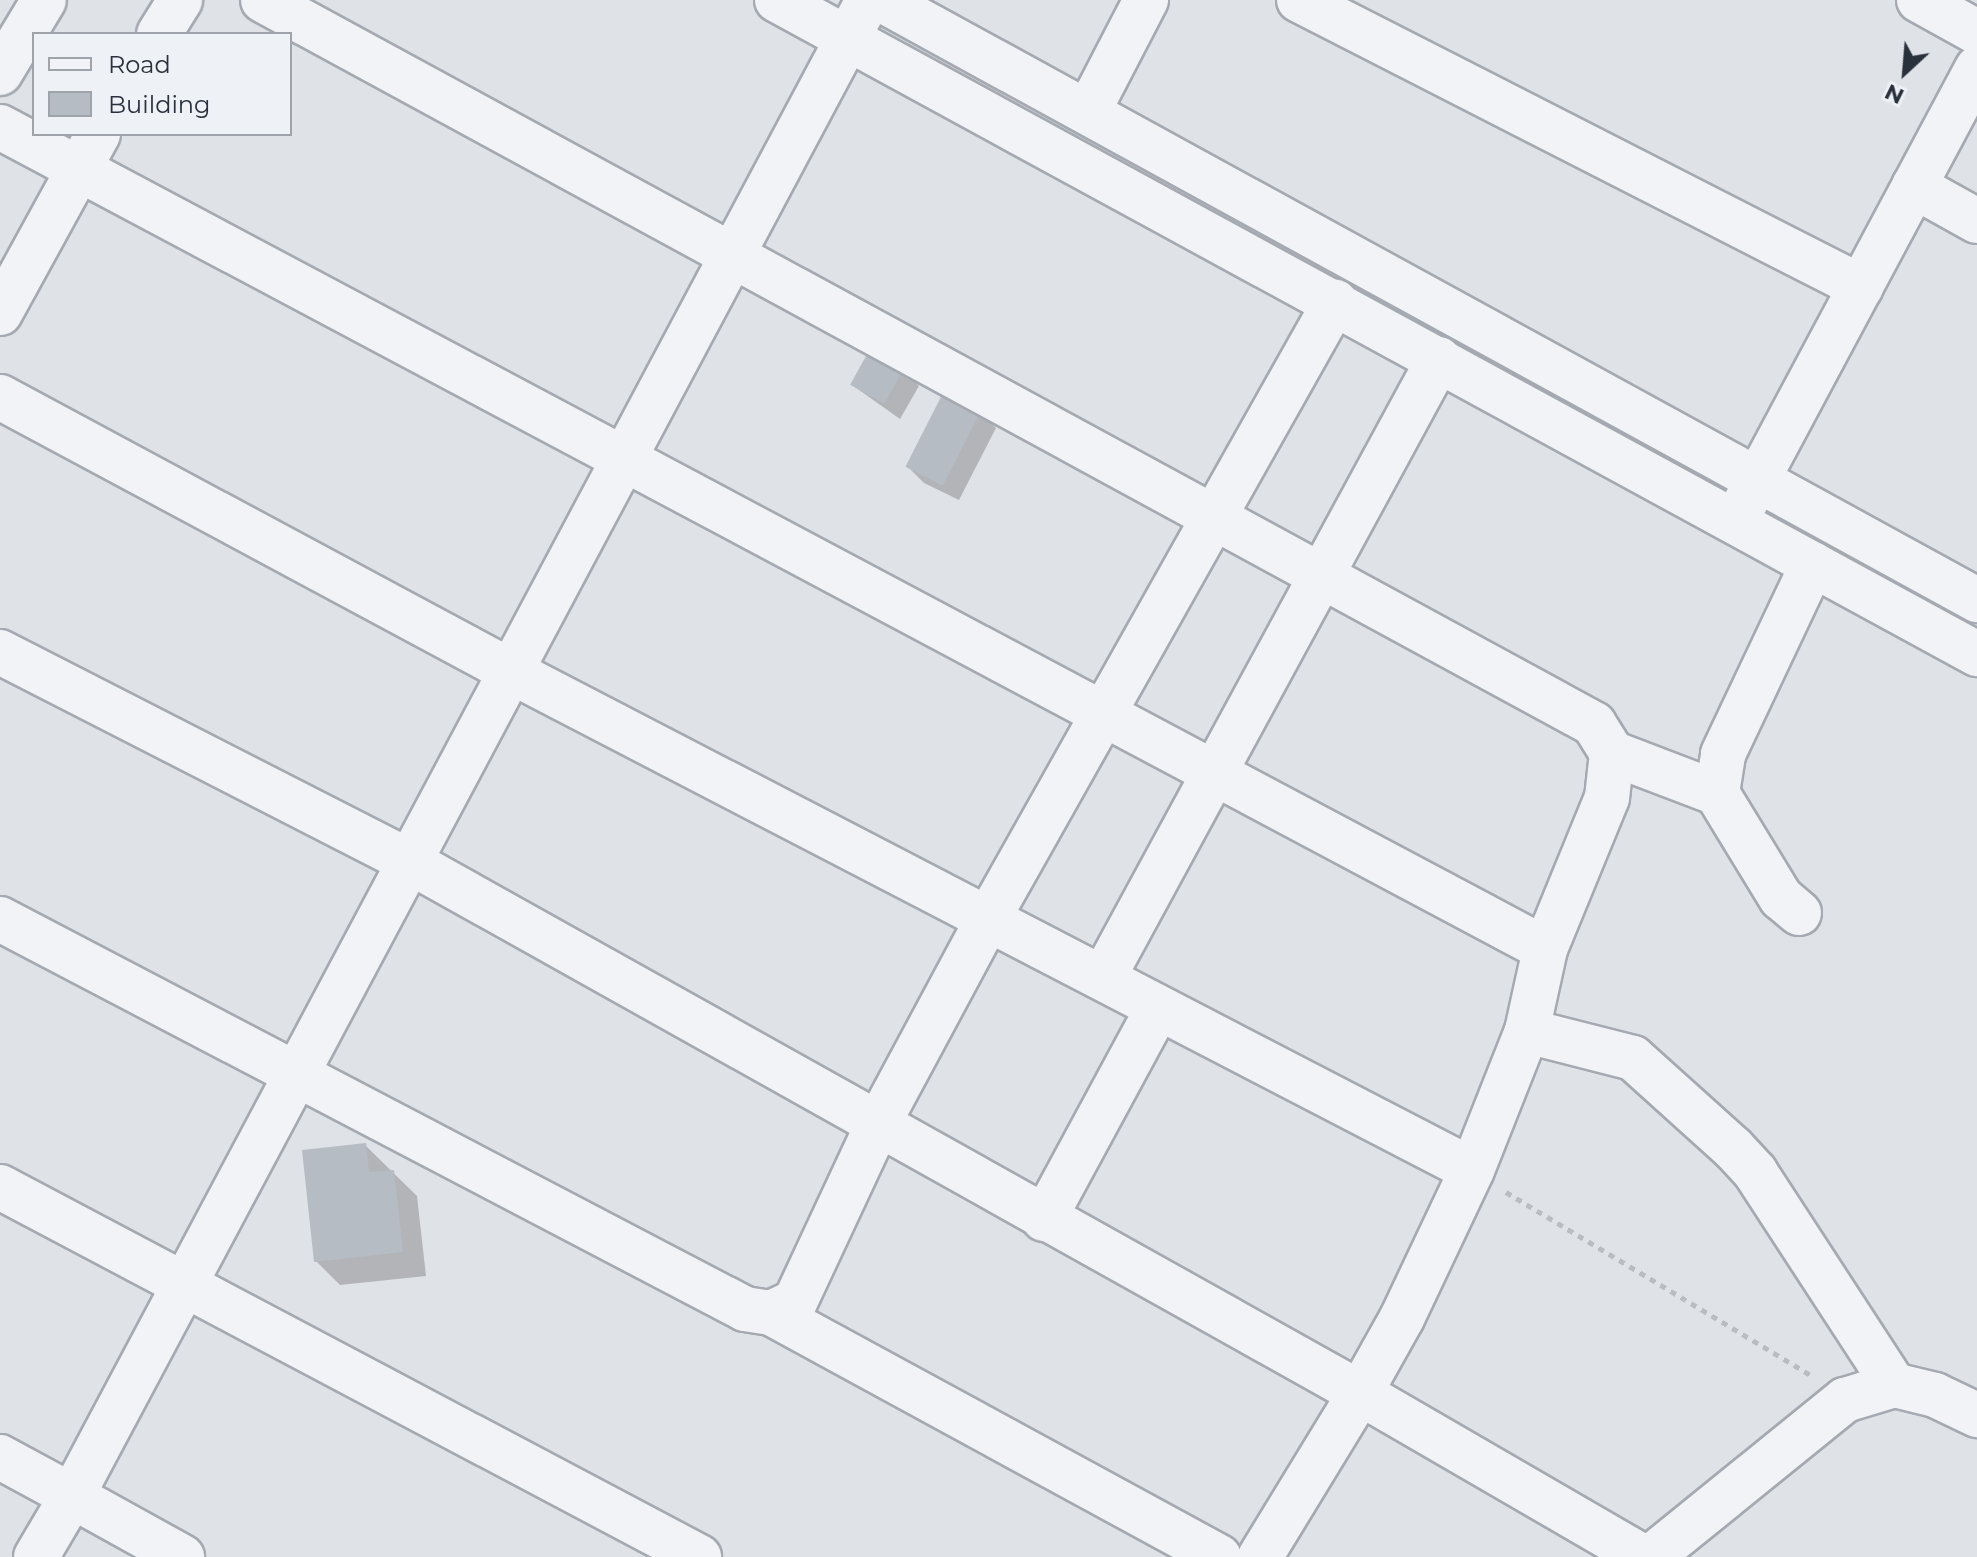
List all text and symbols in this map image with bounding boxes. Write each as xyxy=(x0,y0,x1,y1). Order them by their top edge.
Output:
legend xyxy=(32,32,292,136)
north arrow xyxy=(1865,32,1945,112)
text: Road xyxy=(108,50,171,79)
text: N xyxy=(1880,78,1908,110)
text: Building xyxy=(108,90,211,119)

